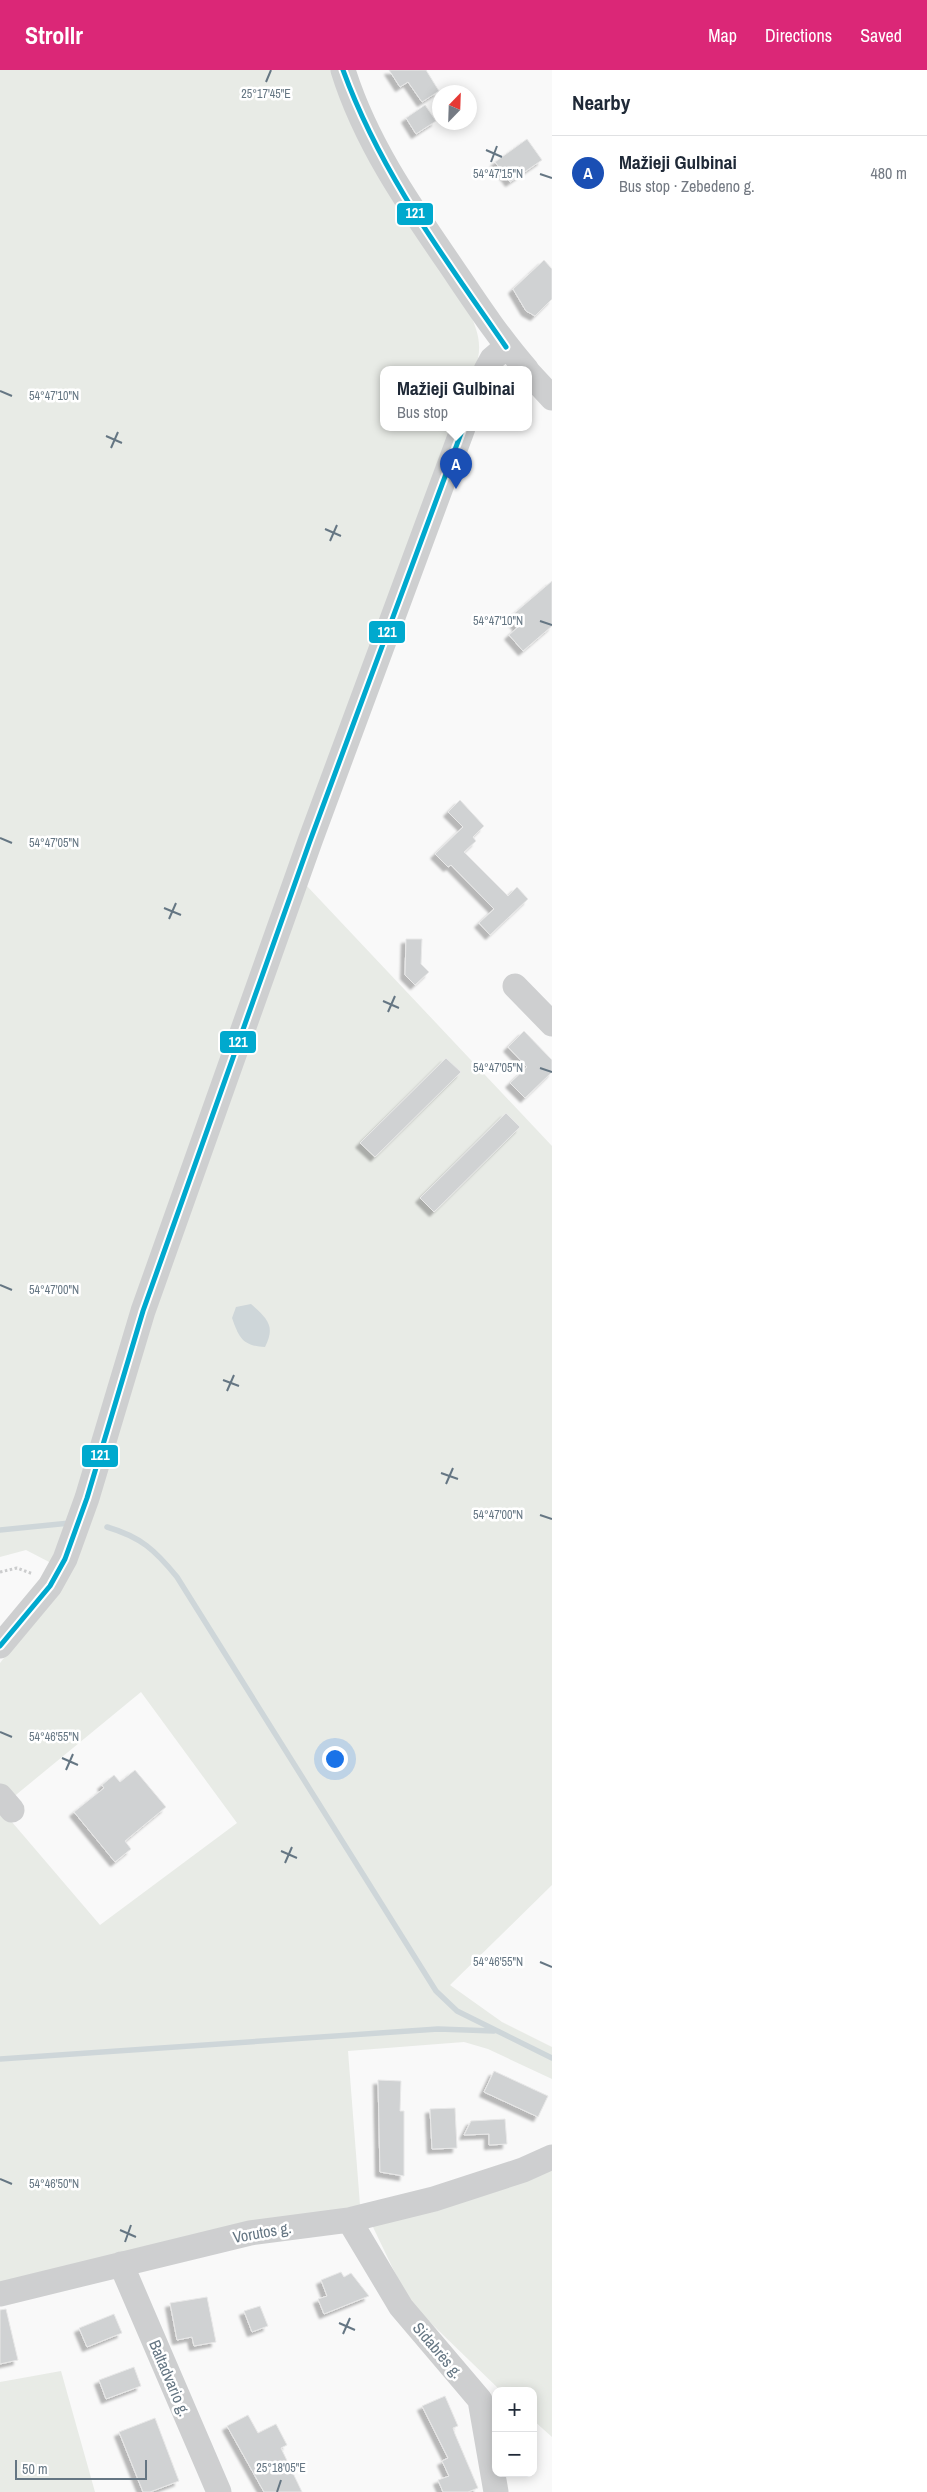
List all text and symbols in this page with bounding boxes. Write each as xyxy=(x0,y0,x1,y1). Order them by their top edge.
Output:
text: Strollr xyxy=(25,19,83,51)
text: Map xyxy=(708,23,737,48)
text: Directions xyxy=(765,23,832,48)
text: Saved xyxy=(860,23,902,48)
north arrow xyxy=(432,85,477,130)
text: 25°17'45"E xyxy=(241,86,291,102)
text: Nearby xyxy=(572,88,630,117)
text: Mažieji Gulbinai xyxy=(619,149,737,175)
text: A xyxy=(583,162,593,184)
text: 480 m xyxy=(871,162,907,184)
text: 54°47'15"N xyxy=(473,166,523,182)
text: Bus stop · Zebedeno g. xyxy=(619,175,755,197)
line badge: 121 xyxy=(396,202,434,226)
text: 121 xyxy=(405,204,425,222)
popup xyxy=(380,366,532,431)
text: Mažieji Gulbinai xyxy=(397,375,515,401)
text: 54°47'10"N xyxy=(29,388,79,404)
text: Bus stop xyxy=(397,401,448,423)
pin: A xyxy=(440,448,472,489)
text: 54°47'10"N xyxy=(473,613,523,629)
line badge: 121 xyxy=(368,620,406,644)
text: 121 xyxy=(377,623,397,641)
text: 54°47'05"N xyxy=(29,835,79,851)
line badge: 121 xyxy=(219,1030,257,1054)
text: 121 xyxy=(228,1033,248,1051)
text: 54°47'05"N xyxy=(473,1060,523,1076)
text: 54°47'00"N xyxy=(29,1282,79,1298)
line badge: 121 xyxy=(81,1444,119,1468)
text: 121 xyxy=(90,1446,110,1464)
text: 54°47'00"N xyxy=(473,1507,523,1523)
text: 54°46'55"N xyxy=(29,1729,79,1745)
your location xyxy=(322,1746,348,1772)
text: 54°46'55"N xyxy=(473,1954,523,1970)
text: 54°46'50"N xyxy=(29,2176,79,2192)
street label: Vorutos g. xyxy=(231,2216,293,2248)
street label: Sidabrės g. xyxy=(408,2317,468,2383)
street label: Baltadvario g. xyxy=(144,2336,196,2420)
map controls xyxy=(492,2387,537,2477)
button: + xyxy=(492,2387,537,2432)
button: − xyxy=(492,2432,537,2477)
scale bar xyxy=(15,2457,148,2480)
text: 50 m xyxy=(22,2460,48,2478)
text: 25°18'05"E xyxy=(256,2460,306,2476)

